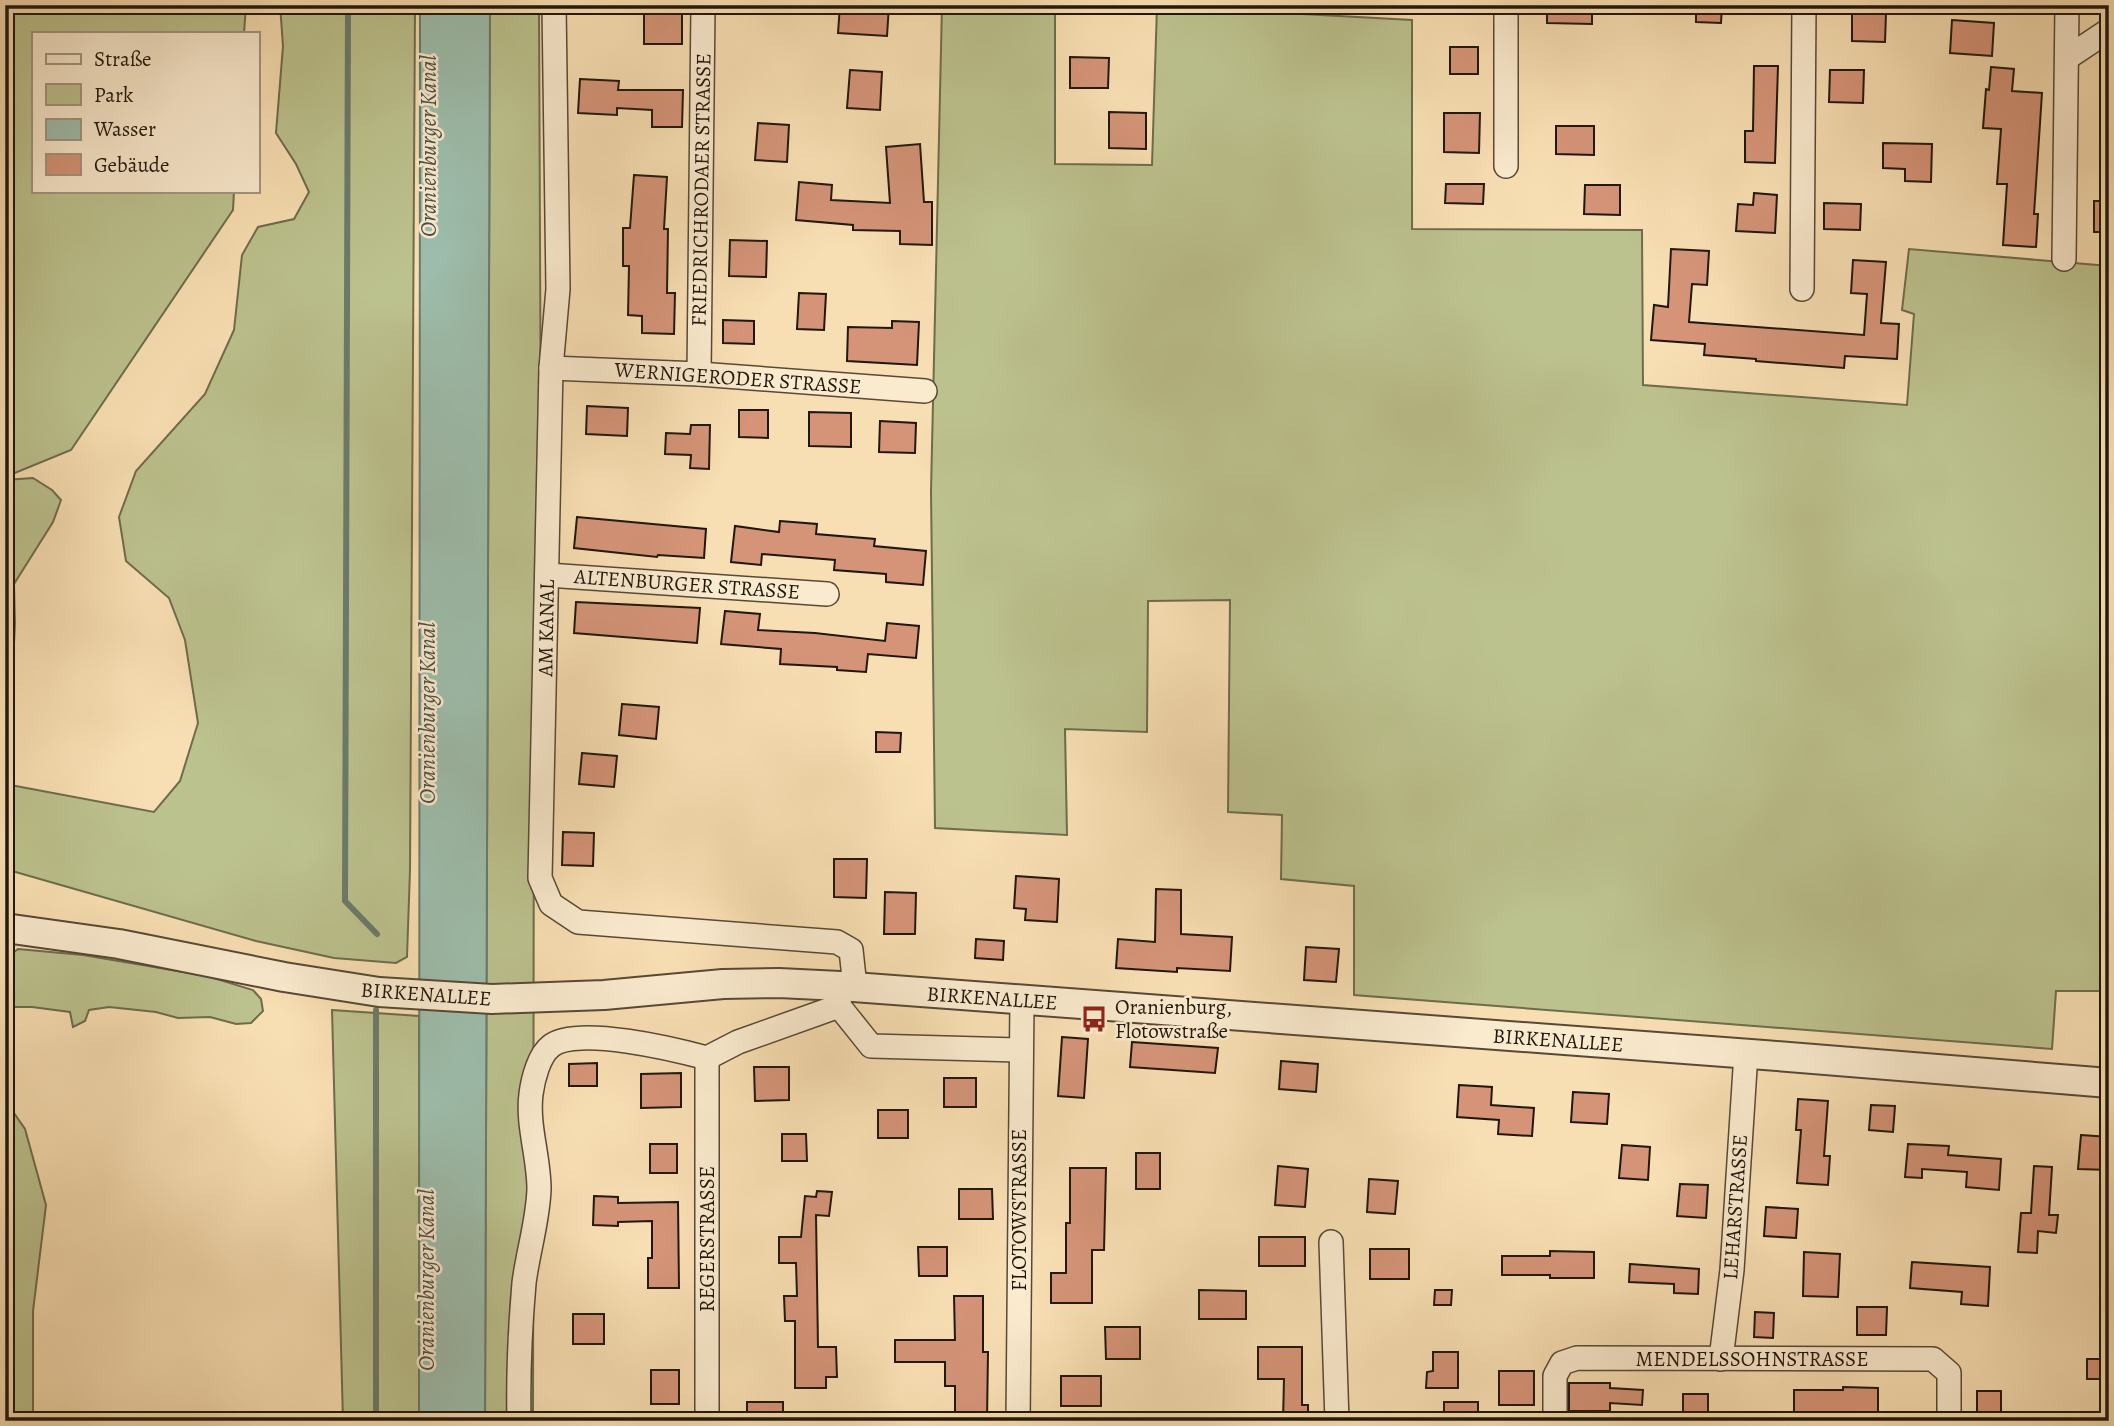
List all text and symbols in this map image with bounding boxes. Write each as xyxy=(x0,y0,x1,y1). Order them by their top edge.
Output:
legend xyxy=(32,32,259,192)
text: Straße xyxy=(94,45,152,73)
street label: FRIEDRICHRODAER STRASSE xyxy=(685,53,717,327)
water label: Oranienburger Kanal xyxy=(413,55,444,237)
text: Park xyxy=(94,81,134,109)
text: Wasser xyxy=(93,115,156,143)
text: Gebäude xyxy=(94,151,170,179)
street label: WERNIGERODER STRASSE xyxy=(613,355,862,401)
street label: ALTENBURGER STRASSE xyxy=(572,562,801,606)
street label: AM KANAL xyxy=(531,579,561,678)
water label: Oranienburger Kanal xyxy=(412,622,443,804)
street label: BIRKENALLEE xyxy=(360,975,492,1013)
street label: BIRKENALLEE xyxy=(926,979,1058,1017)
place label: Oranienburg, Flotowstraße xyxy=(1115,993,1232,1045)
bus stop icon: Oranienburg, Flotowstraße xyxy=(1079,1004,1109,1034)
street label: BIRKENALLEE xyxy=(1492,1021,1624,1059)
street label: FLOTOWSTRASSE xyxy=(1005,1129,1033,1291)
street label: LEHARSTRASSE xyxy=(1716,1133,1754,1281)
street label: REGERSTRASSE xyxy=(693,1166,721,1312)
water label: Oranienburger Kanal xyxy=(411,1189,442,1371)
street label: MENDELSSOHNSTRASSE xyxy=(1635,1345,1869,1373)

